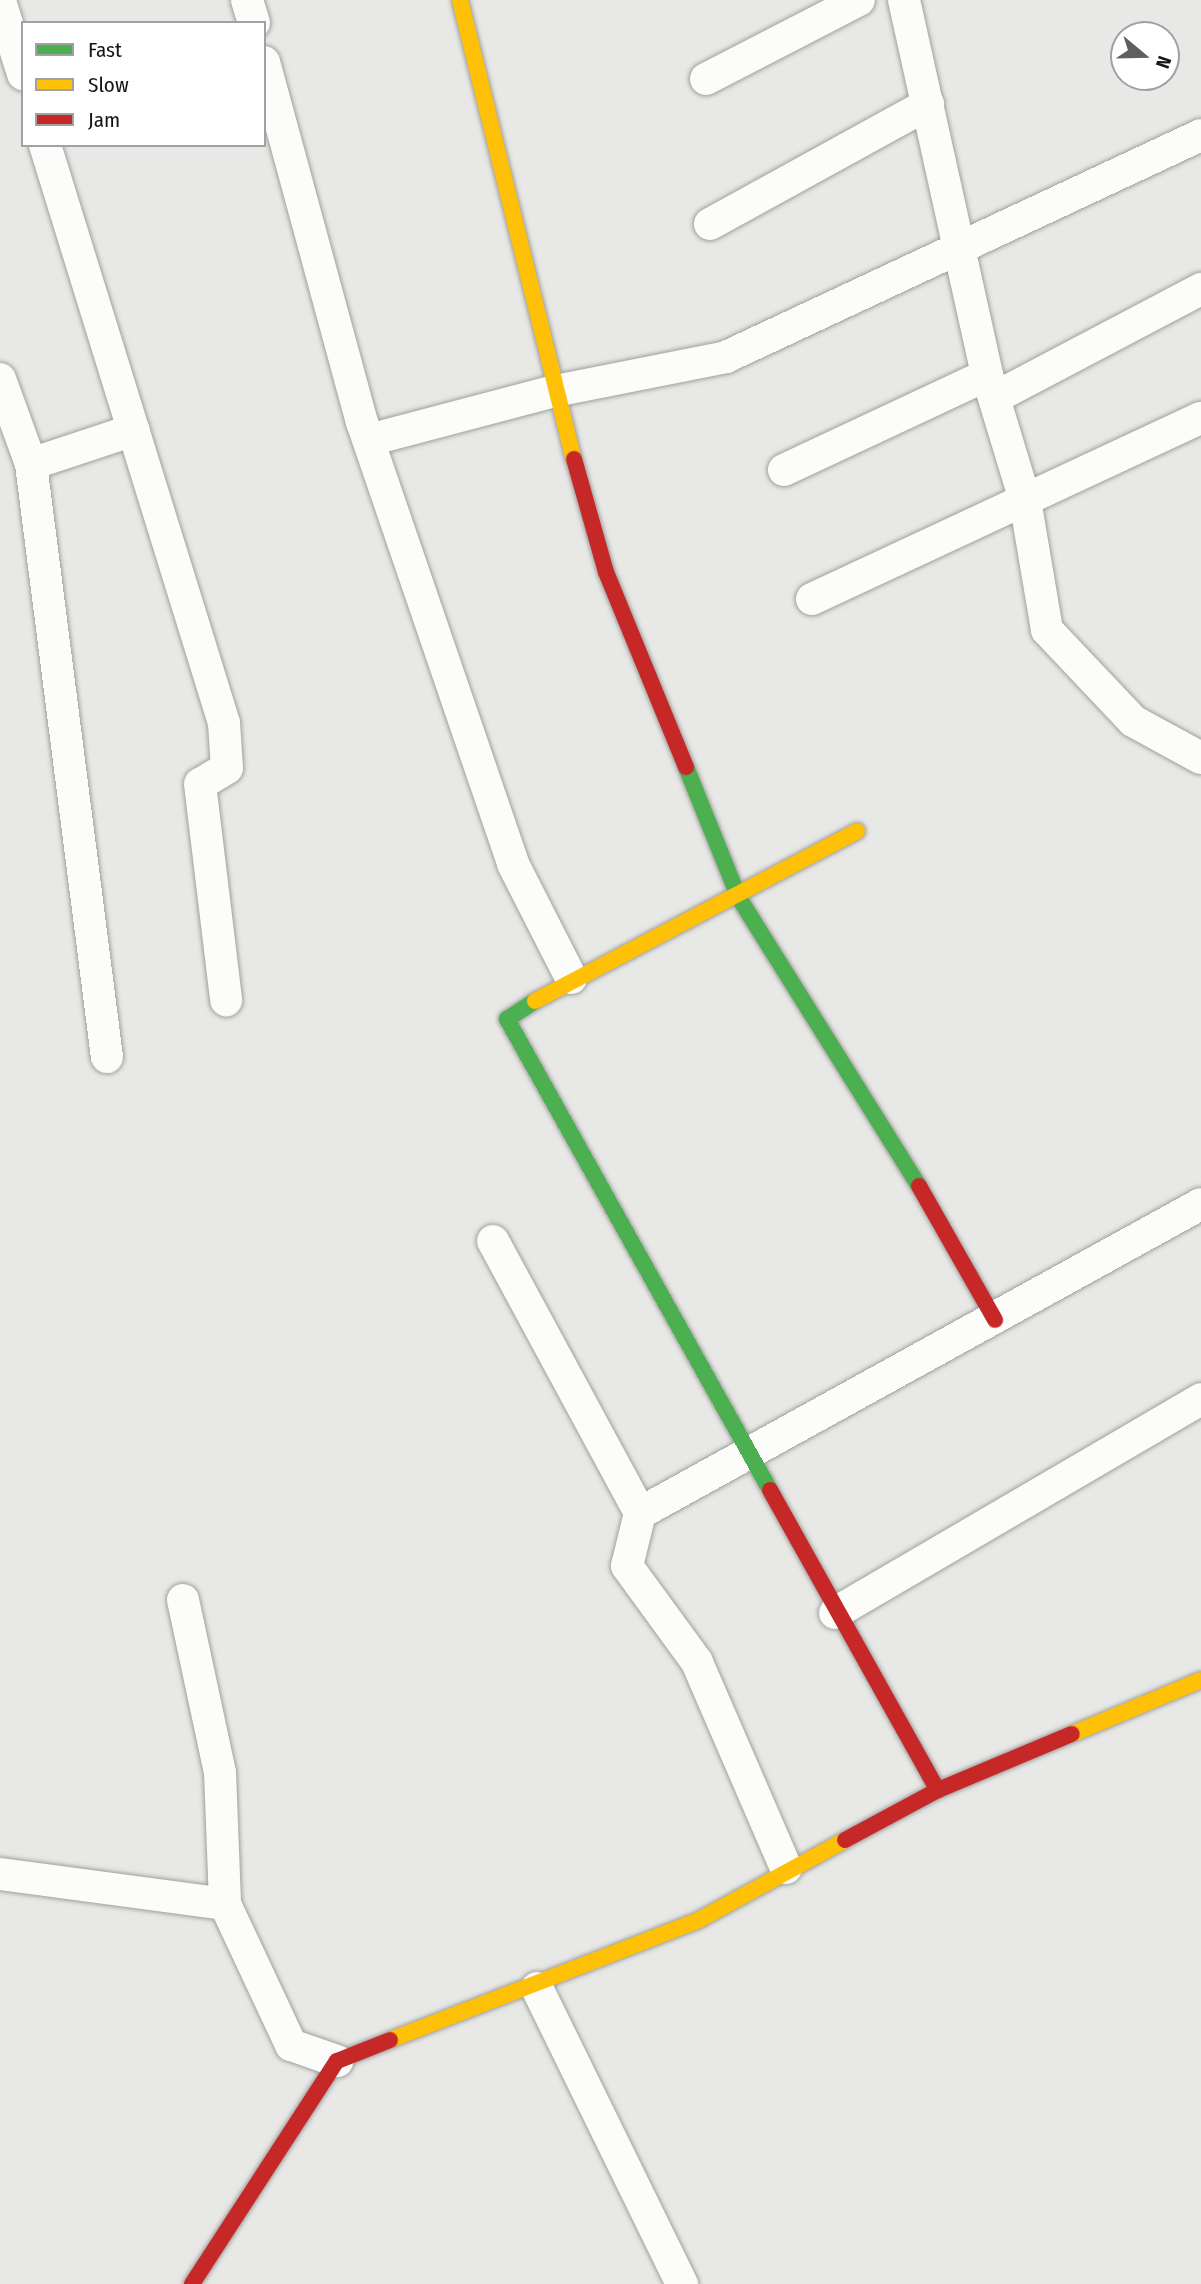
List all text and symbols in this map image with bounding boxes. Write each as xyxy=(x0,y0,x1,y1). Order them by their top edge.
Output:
legend xyxy=(21,21,266,147)
north arrow xyxy=(1110,21,1180,91)
text: Fast xyxy=(88,37,122,63)
text: N xyxy=(1151,53,1176,71)
text: Slow xyxy=(88,72,129,98)
text: Jam xyxy=(88,107,120,133)

